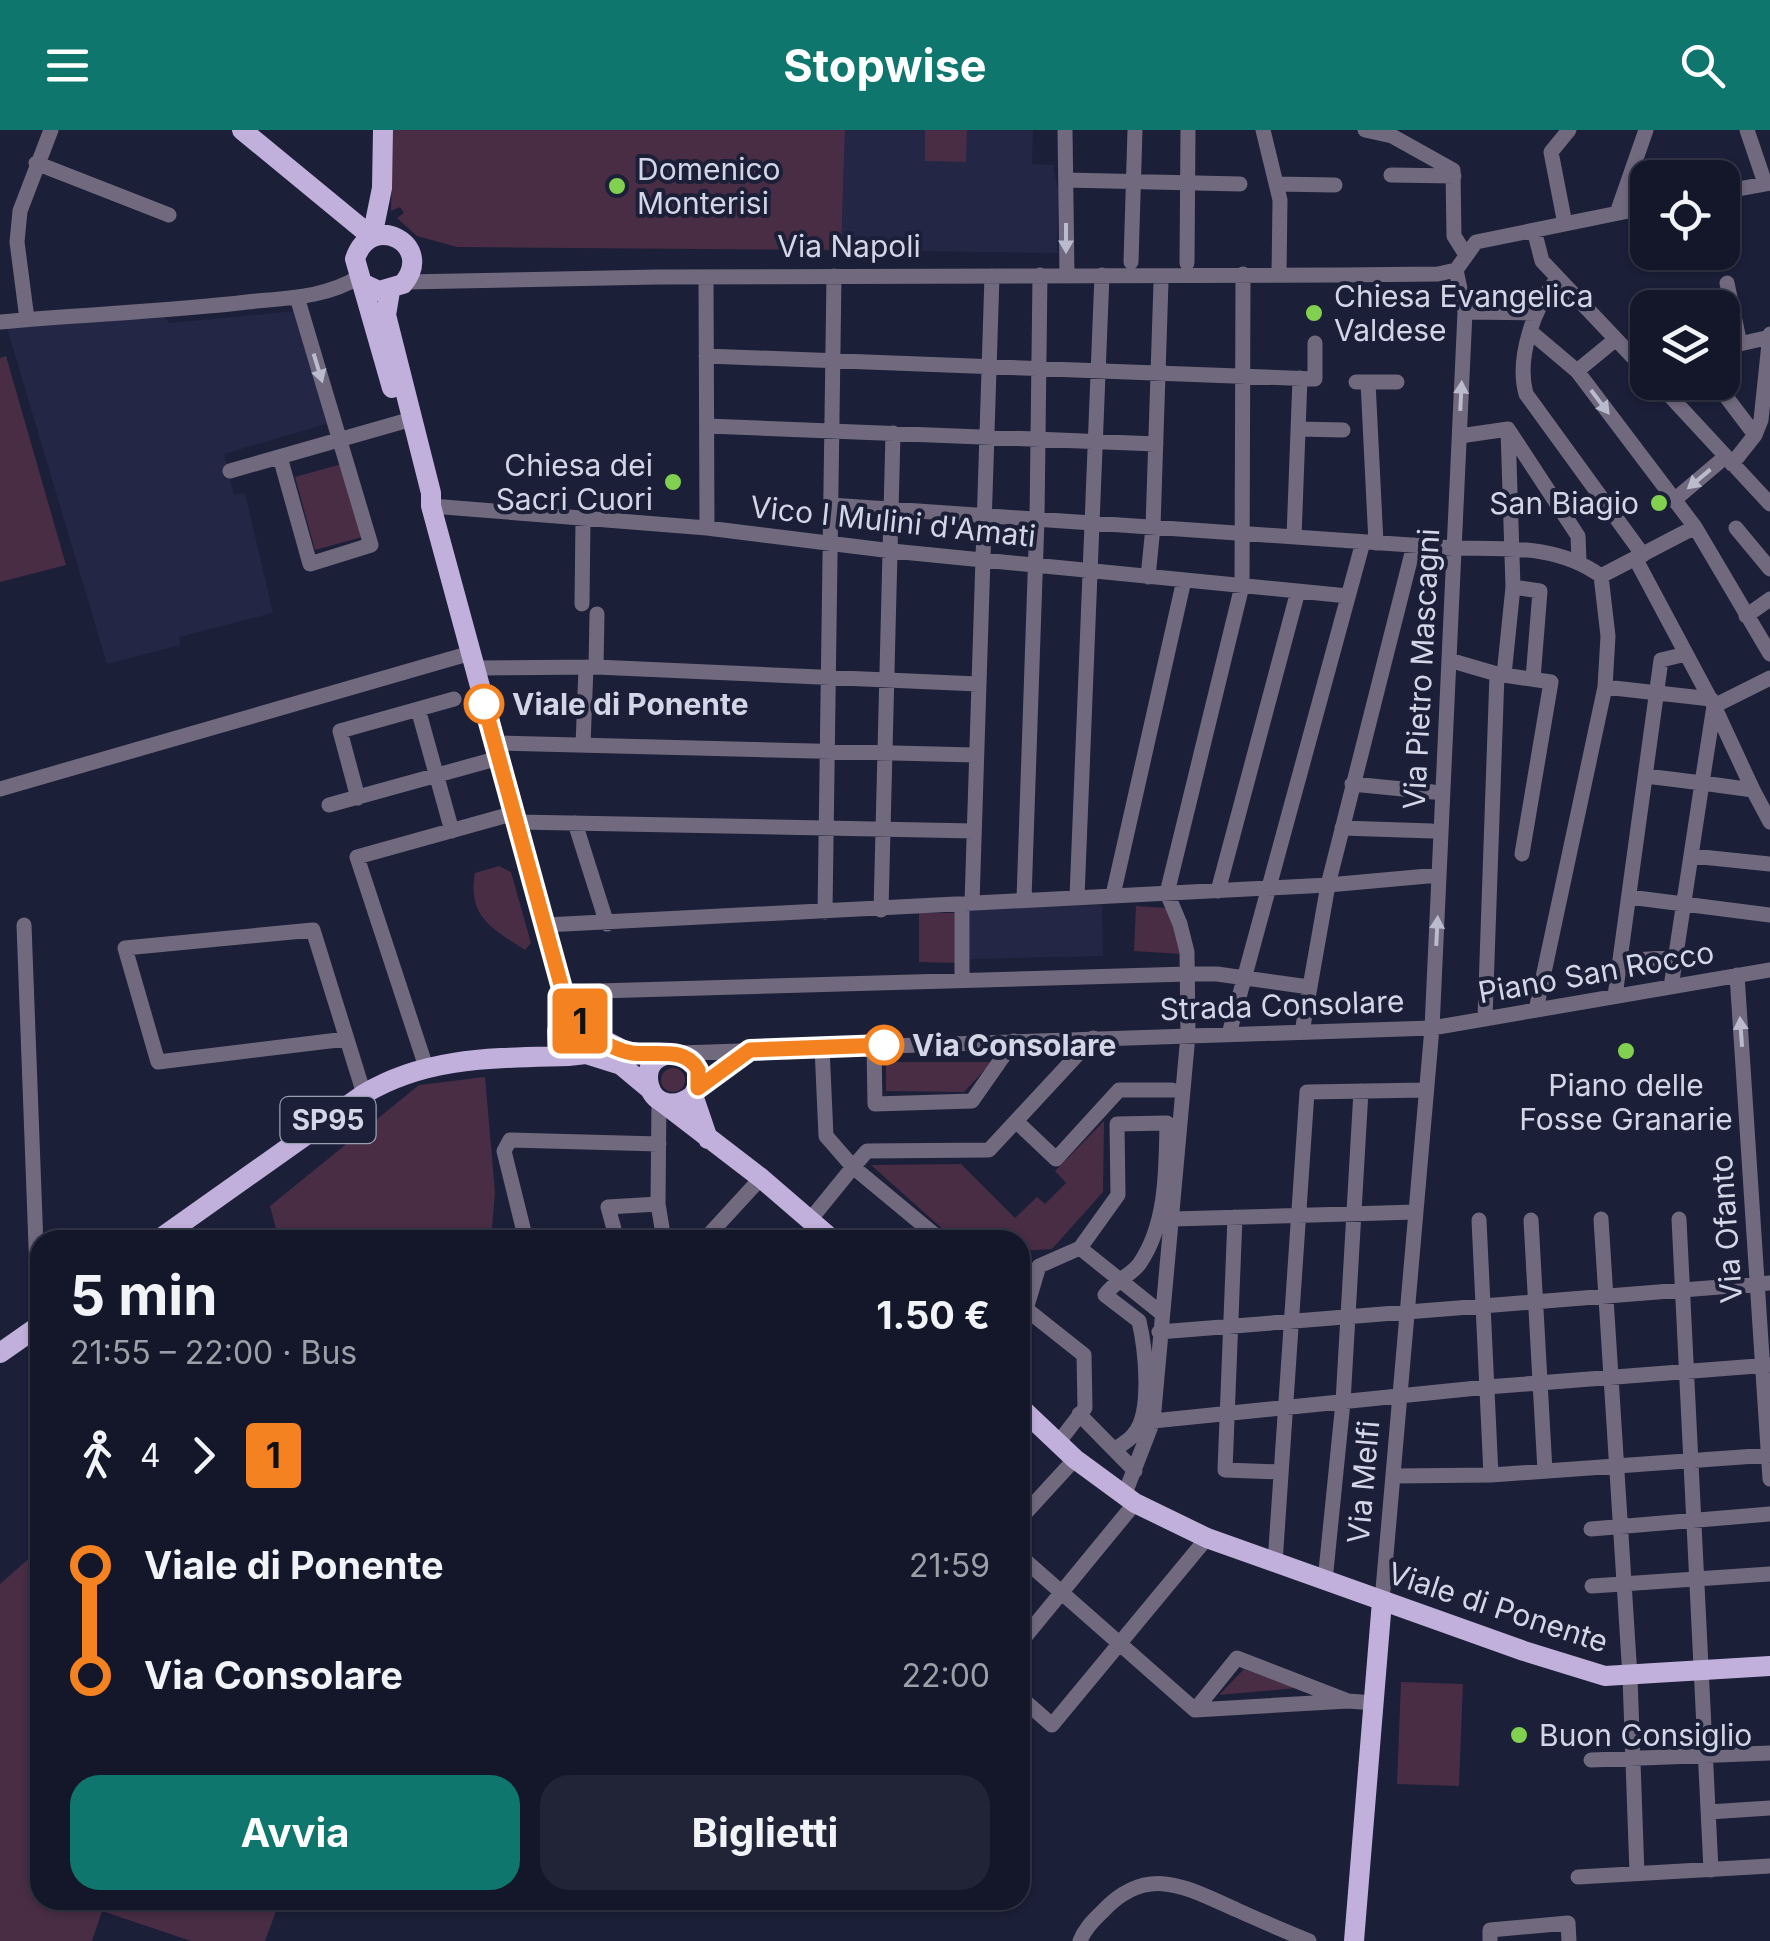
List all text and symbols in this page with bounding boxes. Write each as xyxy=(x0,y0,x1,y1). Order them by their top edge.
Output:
icon: menu xyxy=(40,38,95,93)
text: Stopwise xyxy=(783,38,987,93)
icon: search xyxy=(1675,38,1730,93)
place label: Domenico Monterisi xyxy=(637,151,781,221)
map controls xyxy=(1630,160,1740,400)
button: locate xyxy=(1630,160,1740,270)
marker: Domenico Monterisi xyxy=(606,175,628,197)
one-way arrow xyxy=(1058,222,1074,254)
street label: Via Napoli xyxy=(777,228,921,264)
place label: Chiesa Evangelica Valdese xyxy=(1334,278,1594,348)
button: layers xyxy=(1630,290,1740,400)
marker: Chiesa Evangelica Valdese xyxy=(1303,302,1325,324)
one-way arrow xyxy=(312,353,327,383)
one-way arrow xyxy=(1454,380,1470,412)
one-way arrow xyxy=(1589,389,1609,415)
place label: Chiesa dei Sacri Cuori xyxy=(496,447,653,517)
one-way arrow xyxy=(1687,467,1712,489)
marker: Chiesa dei Sacri Cuori xyxy=(662,471,684,493)
place label: San Biagio xyxy=(1489,485,1639,521)
street label: Vico I Mulini d'Amati xyxy=(749,488,1037,554)
marker: San Biagio xyxy=(1648,492,1670,514)
street label: Via Pietro Mascagni xyxy=(1396,527,1446,811)
marker: Viale di Ponente xyxy=(465,685,503,723)
place label: Viale di Ponente xyxy=(512,686,749,722)
one-way arrow xyxy=(1429,914,1445,946)
street label: Piano San Rocco xyxy=(1475,934,1717,1010)
street label: Strada Consolare xyxy=(1159,983,1405,1027)
line badge: 1 xyxy=(548,988,612,1054)
text: 1 xyxy=(572,1000,588,1042)
one-way arrow xyxy=(1733,1016,1749,1048)
marker: Via Consolare xyxy=(865,1026,903,1064)
place label: Via Consolare xyxy=(912,1027,1116,1063)
marker: Piano delle Fosse Granarie xyxy=(1615,1040,1637,1062)
place label: Piano delle Fosse Granarie xyxy=(1519,1067,1733,1137)
road number: SP95 xyxy=(280,1097,376,1143)
street label: Via Ofanto xyxy=(1703,1153,1749,1305)
text: 5 min xyxy=(70,1262,218,1328)
text: 1.50 € xyxy=(876,1292,990,1338)
text: 21:55 – 22:00 · Bus xyxy=(70,1333,357,1372)
street label: Via Melfi xyxy=(1340,1419,1386,1545)
icon: walk xyxy=(70,1428,125,1483)
icon: forward xyxy=(176,1428,231,1483)
text: 1 xyxy=(266,1434,281,1476)
text: 4 xyxy=(140,1436,161,1475)
text: Viale di Ponente xyxy=(144,1542,444,1588)
text: 21:59 xyxy=(909,1546,990,1585)
street label: Viale di Ponente xyxy=(1384,1554,1612,1660)
text: Via Consolare xyxy=(144,1652,403,1698)
text: 22:00 xyxy=(901,1656,990,1695)
place label: Buon Consiglio xyxy=(1539,1717,1752,1753)
marker: Buon Consiglio xyxy=(1508,1724,1530,1746)
button: Avvia xyxy=(70,1775,520,1890)
button: Biglietti xyxy=(540,1775,990,1890)

